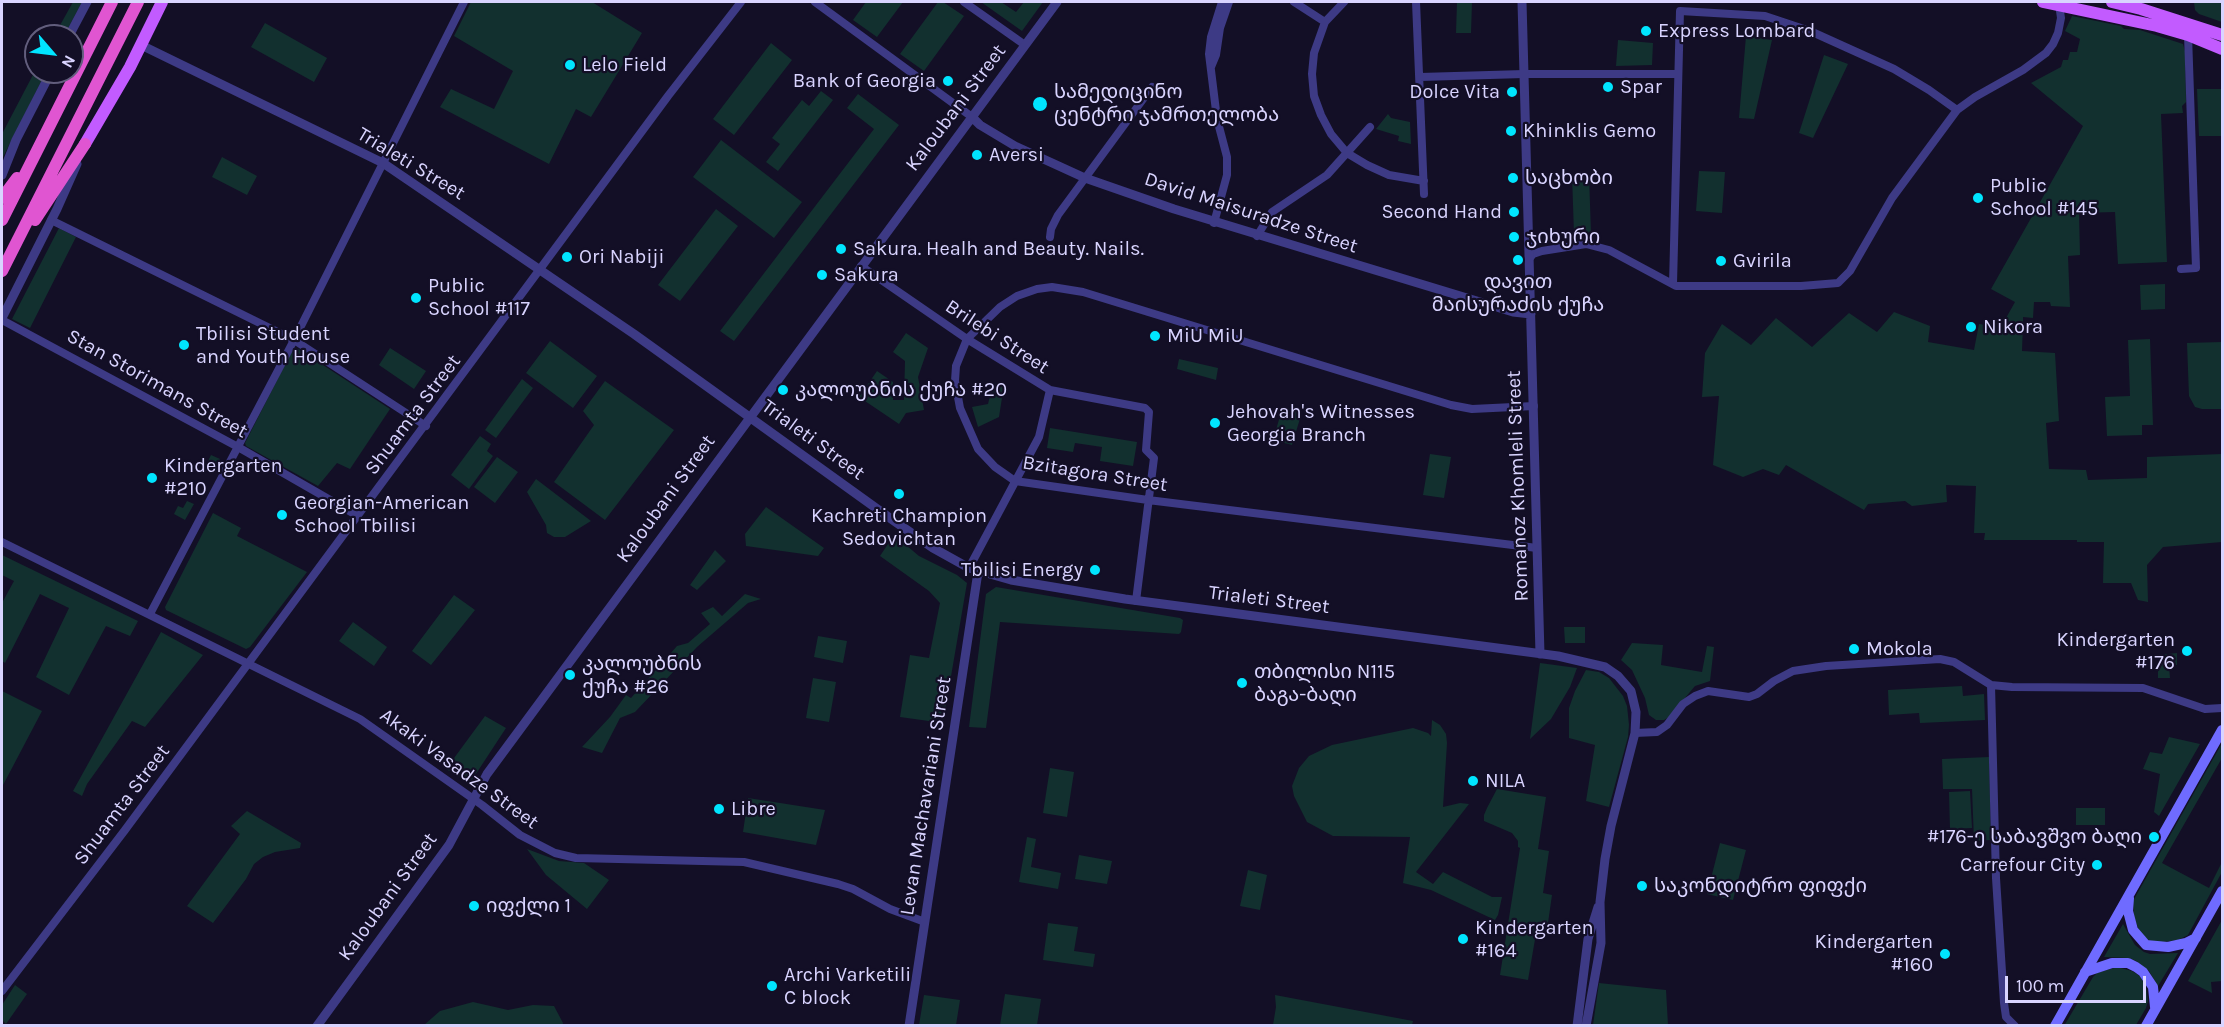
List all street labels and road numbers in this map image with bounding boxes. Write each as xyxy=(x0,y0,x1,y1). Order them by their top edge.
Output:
street label: Kaloubani Street xyxy=(901,40,1011,176)
street label: Trialeti Street xyxy=(353,122,469,206)
street label: David Maisuradze Street xyxy=(1141,167,1361,259)
street label: Brilebi Street xyxy=(941,295,1053,379)
street label: Stan Storimans Street xyxy=(62,324,252,444)
street label: Shuamta Street xyxy=(360,350,466,480)
street label: Romanoz Khomleli Street xyxy=(1502,370,1534,602)
street label: Trialeti Street xyxy=(757,395,869,485)
street label: Kaloubani Street xyxy=(612,430,720,568)
street label: Bzitagora Street xyxy=(1021,451,1169,497)
street label: Trialeti Street xyxy=(1207,581,1331,619)
street label: Levan Machavariani Street xyxy=(895,675,957,917)
street label: Akaki Vasadze Street xyxy=(375,703,543,835)
street label: Shuamta Street xyxy=(69,740,175,870)
street label: Kaloubani Street xyxy=(334,828,442,966)

